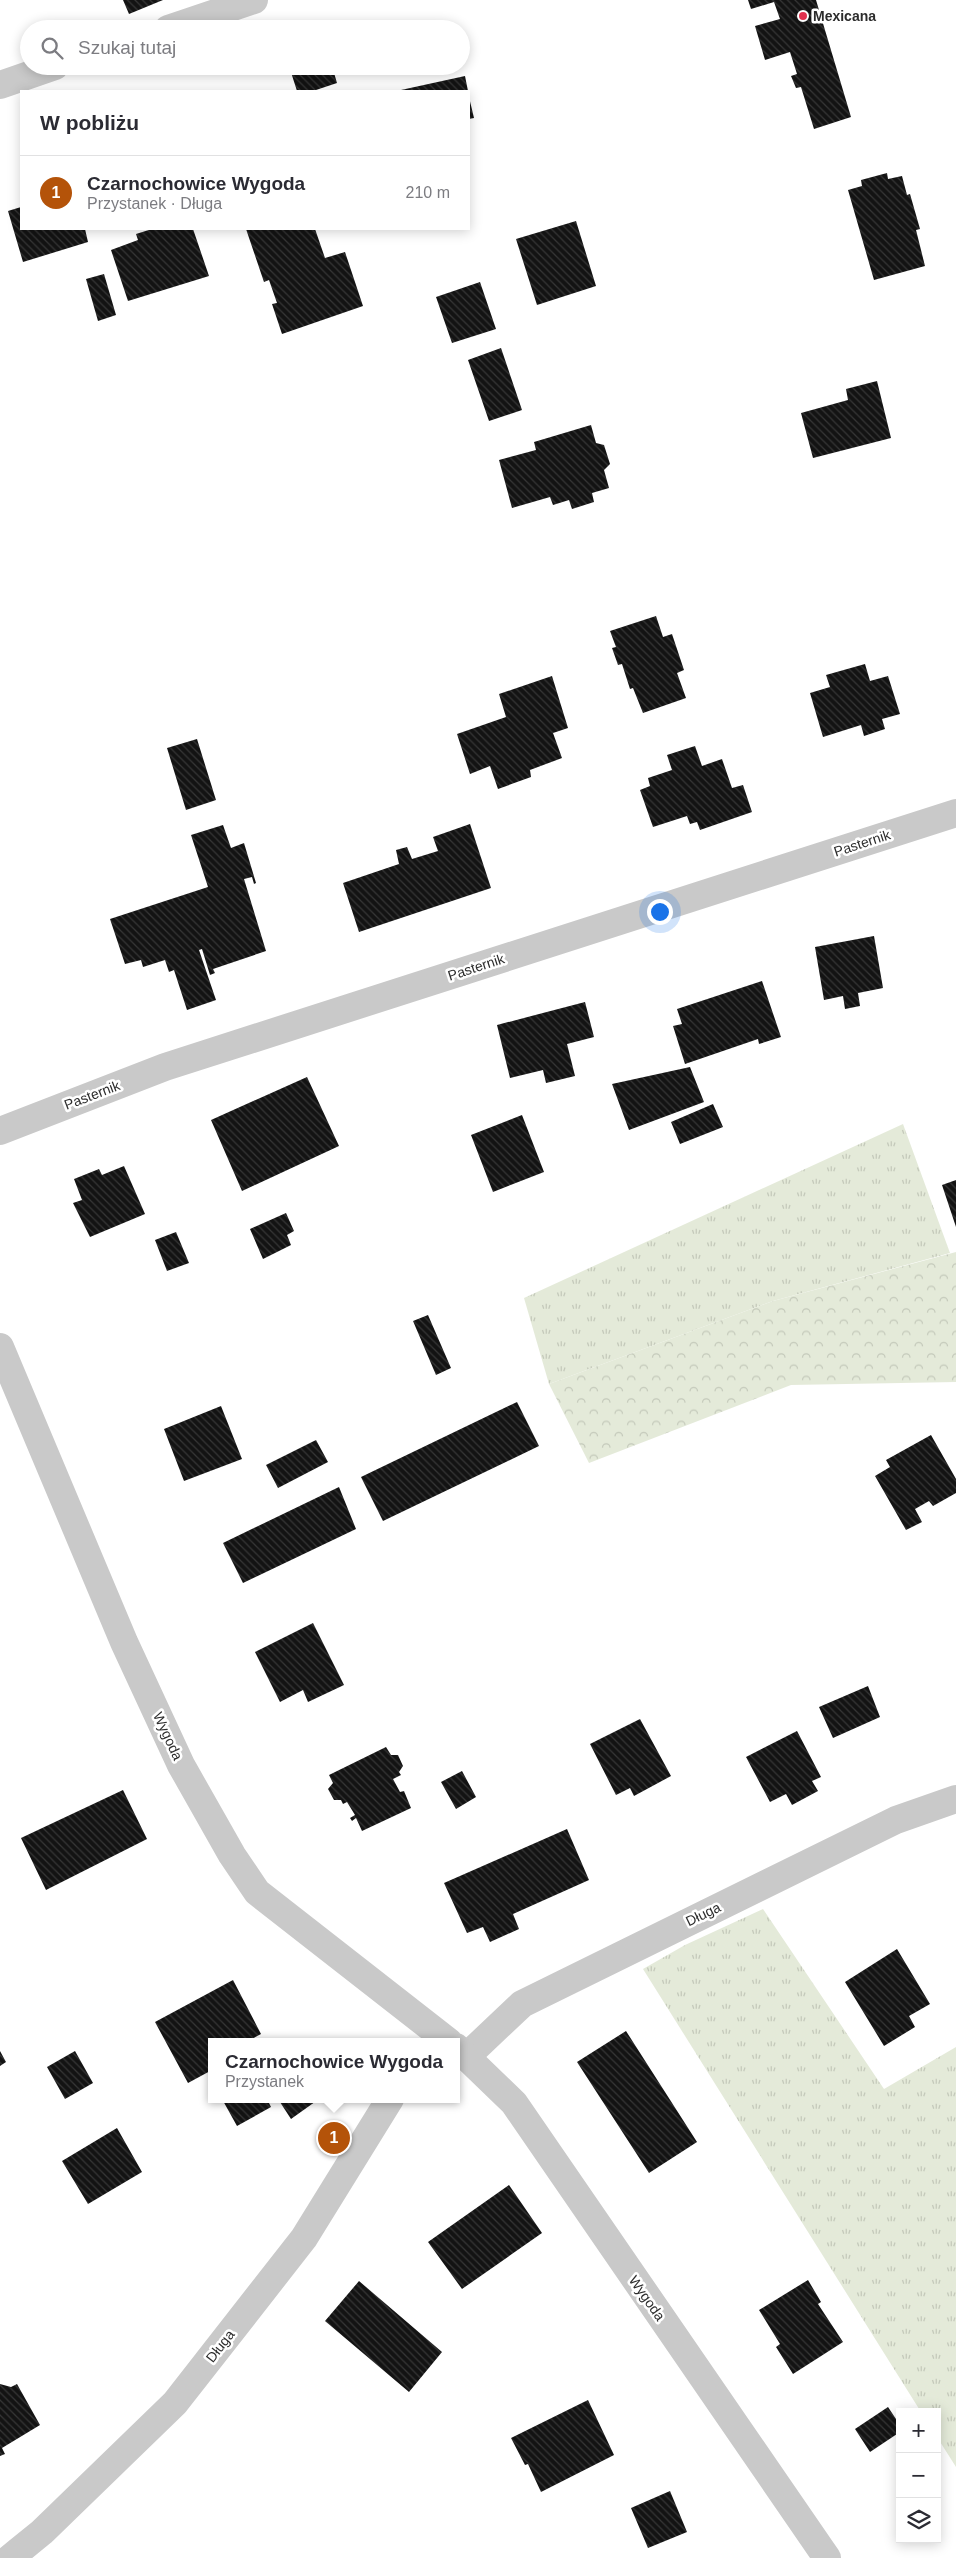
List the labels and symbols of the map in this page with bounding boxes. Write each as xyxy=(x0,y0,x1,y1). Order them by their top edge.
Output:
place label: Mexicana xyxy=(813,8,876,24)
marker: Mexicana xyxy=(797,10,809,22)
street label: Pasternik xyxy=(832,826,893,860)
your location xyxy=(647,899,673,925)
street label: Pasternik xyxy=(446,950,507,984)
street label: Pasternik xyxy=(62,1077,123,1113)
street label: Wygoda xyxy=(150,1709,186,1763)
street label: Długa xyxy=(683,1899,723,1929)
pin: 1 xyxy=(318,2119,350,2157)
street label: Wygoda xyxy=(626,2272,668,2324)
street label: Długa xyxy=(202,2326,238,2365)

